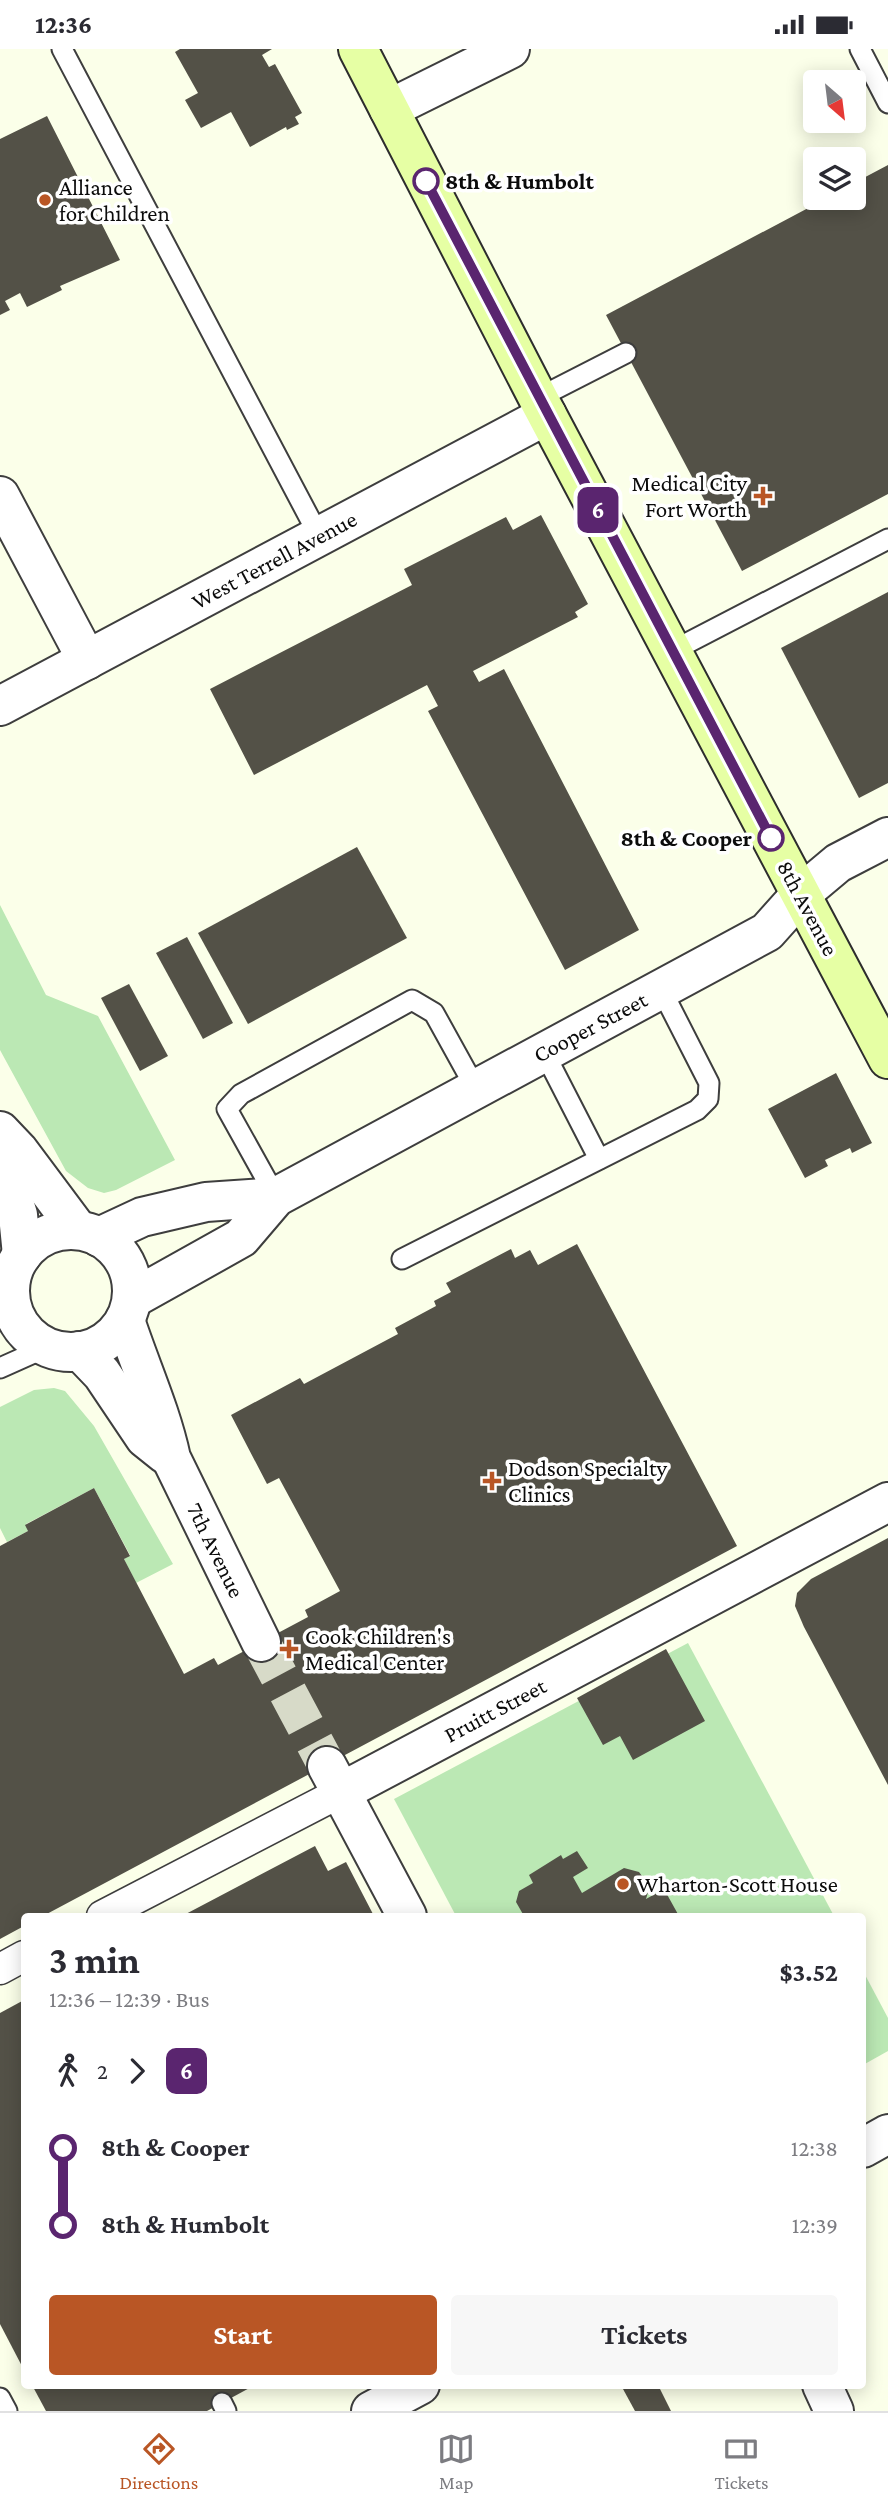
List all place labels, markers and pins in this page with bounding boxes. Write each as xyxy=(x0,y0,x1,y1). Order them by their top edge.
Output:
marker: 8th & Humbolt xyxy=(413,168,439,194)
place label: 8th & Humbolt xyxy=(445,168,594,194)
place label: Alliance for Children xyxy=(59,174,170,226)
marker: Alliance for Children xyxy=(37,192,53,208)
place label: Medical City Fort Worth xyxy=(631,470,747,522)
marker: Medical City Fort Worth xyxy=(753,486,773,506)
place label: 8th & Cooper xyxy=(621,825,752,851)
marker: 8th & Cooper xyxy=(758,825,784,851)
place label: Dodson Specialty Clinics xyxy=(508,1455,668,1507)
marker: Dodson Specialty Clinics xyxy=(482,1471,502,1491)
place label: Cook Children's Medical Center xyxy=(305,1623,451,1675)
marker: Cook Children's Medical Center xyxy=(279,1639,299,1659)
place label: Wharton-Scott House xyxy=(637,1871,838,1897)
marker: Wharton-Scott House xyxy=(615,1876,631,1892)

